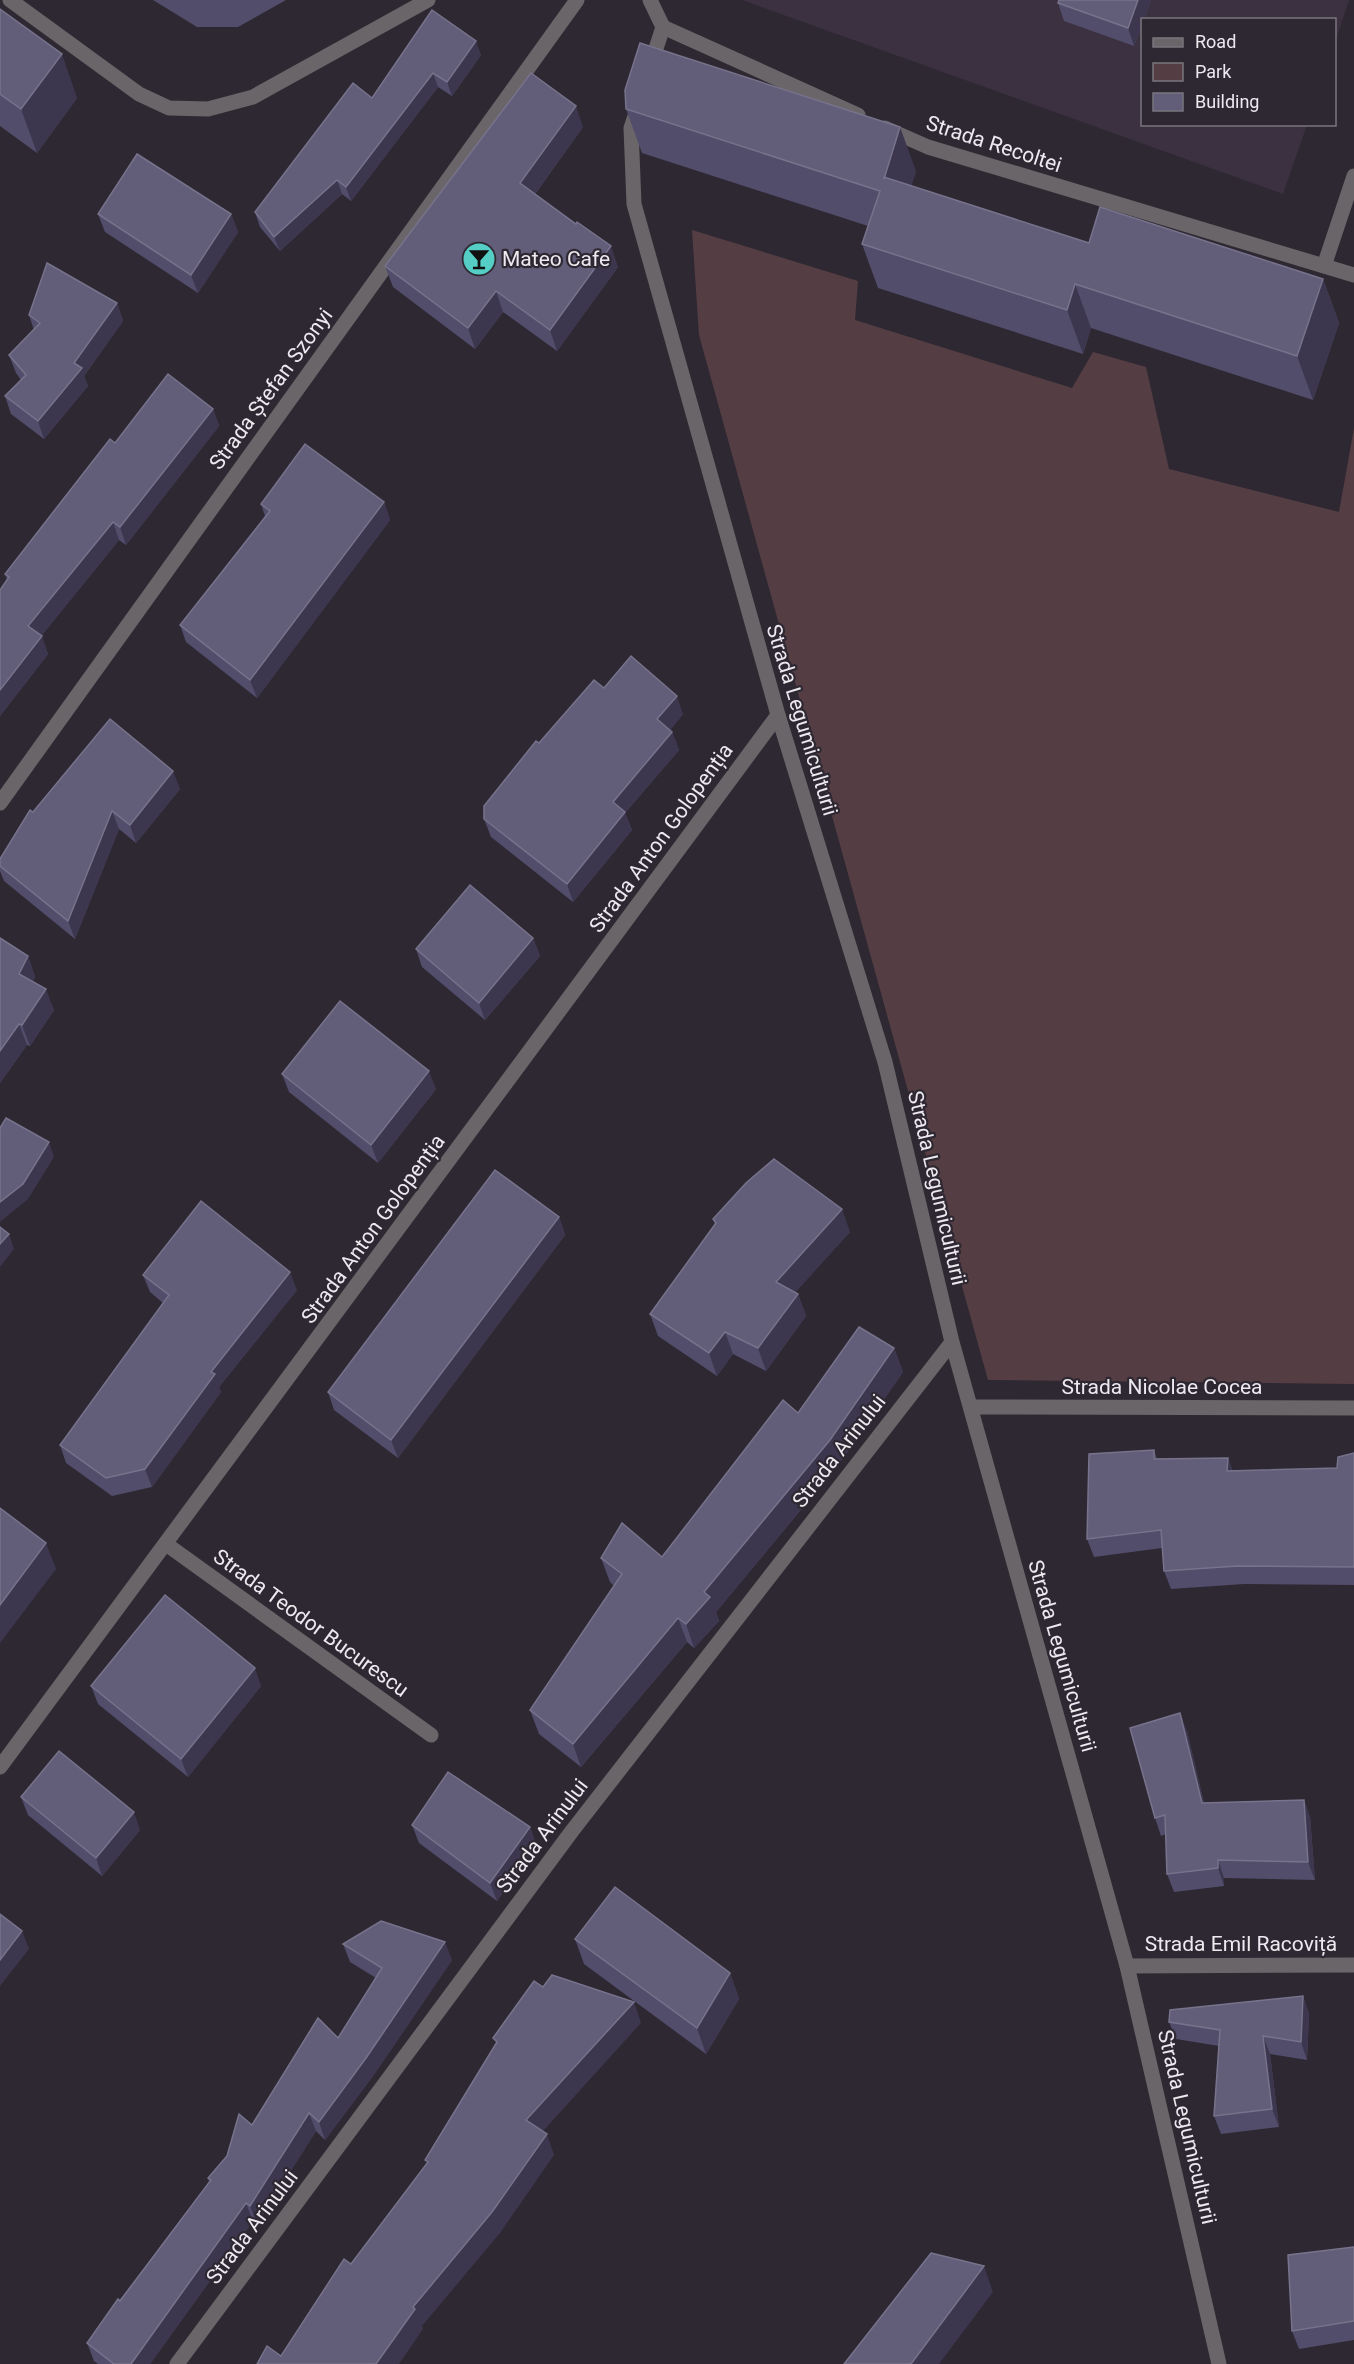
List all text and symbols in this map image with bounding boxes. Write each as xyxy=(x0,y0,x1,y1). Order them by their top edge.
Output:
legend xyxy=(1141,18,1336,126)
text: Road xyxy=(1195,31,1236,52)
text: Park xyxy=(1195,61,1232,82)
text: Building xyxy=(1195,91,1259,112)
street label: Strada Recoltei xyxy=(923,111,1065,177)
bar icon: Mateo Cafe xyxy=(461,241,497,277)
place label: Mateo Cafe xyxy=(502,247,610,271)
street label: Strada Ștefan Szonyi xyxy=(204,304,338,474)
street label: Strada Legumiculturii xyxy=(761,621,843,819)
street label: Strada Anton Golopenția xyxy=(584,739,739,938)
street label: Strada Legumiculturii xyxy=(903,1088,971,1288)
street label: Strada Anton Golopenția xyxy=(296,1130,451,1329)
street label: Strada Nicolae Cocea xyxy=(1061,1375,1263,1399)
street label: Strada Arinului xyxy=(787,1390,891,1512)
street label: Strada Teodor Bucurescu xyxy=(209,1544,413,1702)
street label: Strada Legumiculturii xyxy=(1023,1557,1101,1755)
street label: Strada Arinului xyxy=(491,1774,593,1898)
street label: Strada Emil Racoviță xyxy=(1145,1932,1337,1957)
street label: Strada Legumiculturii xyxy=(1153,2027,1221,2227)
street label: Strada Arinului xyxy=(201,2165,303,2289)

